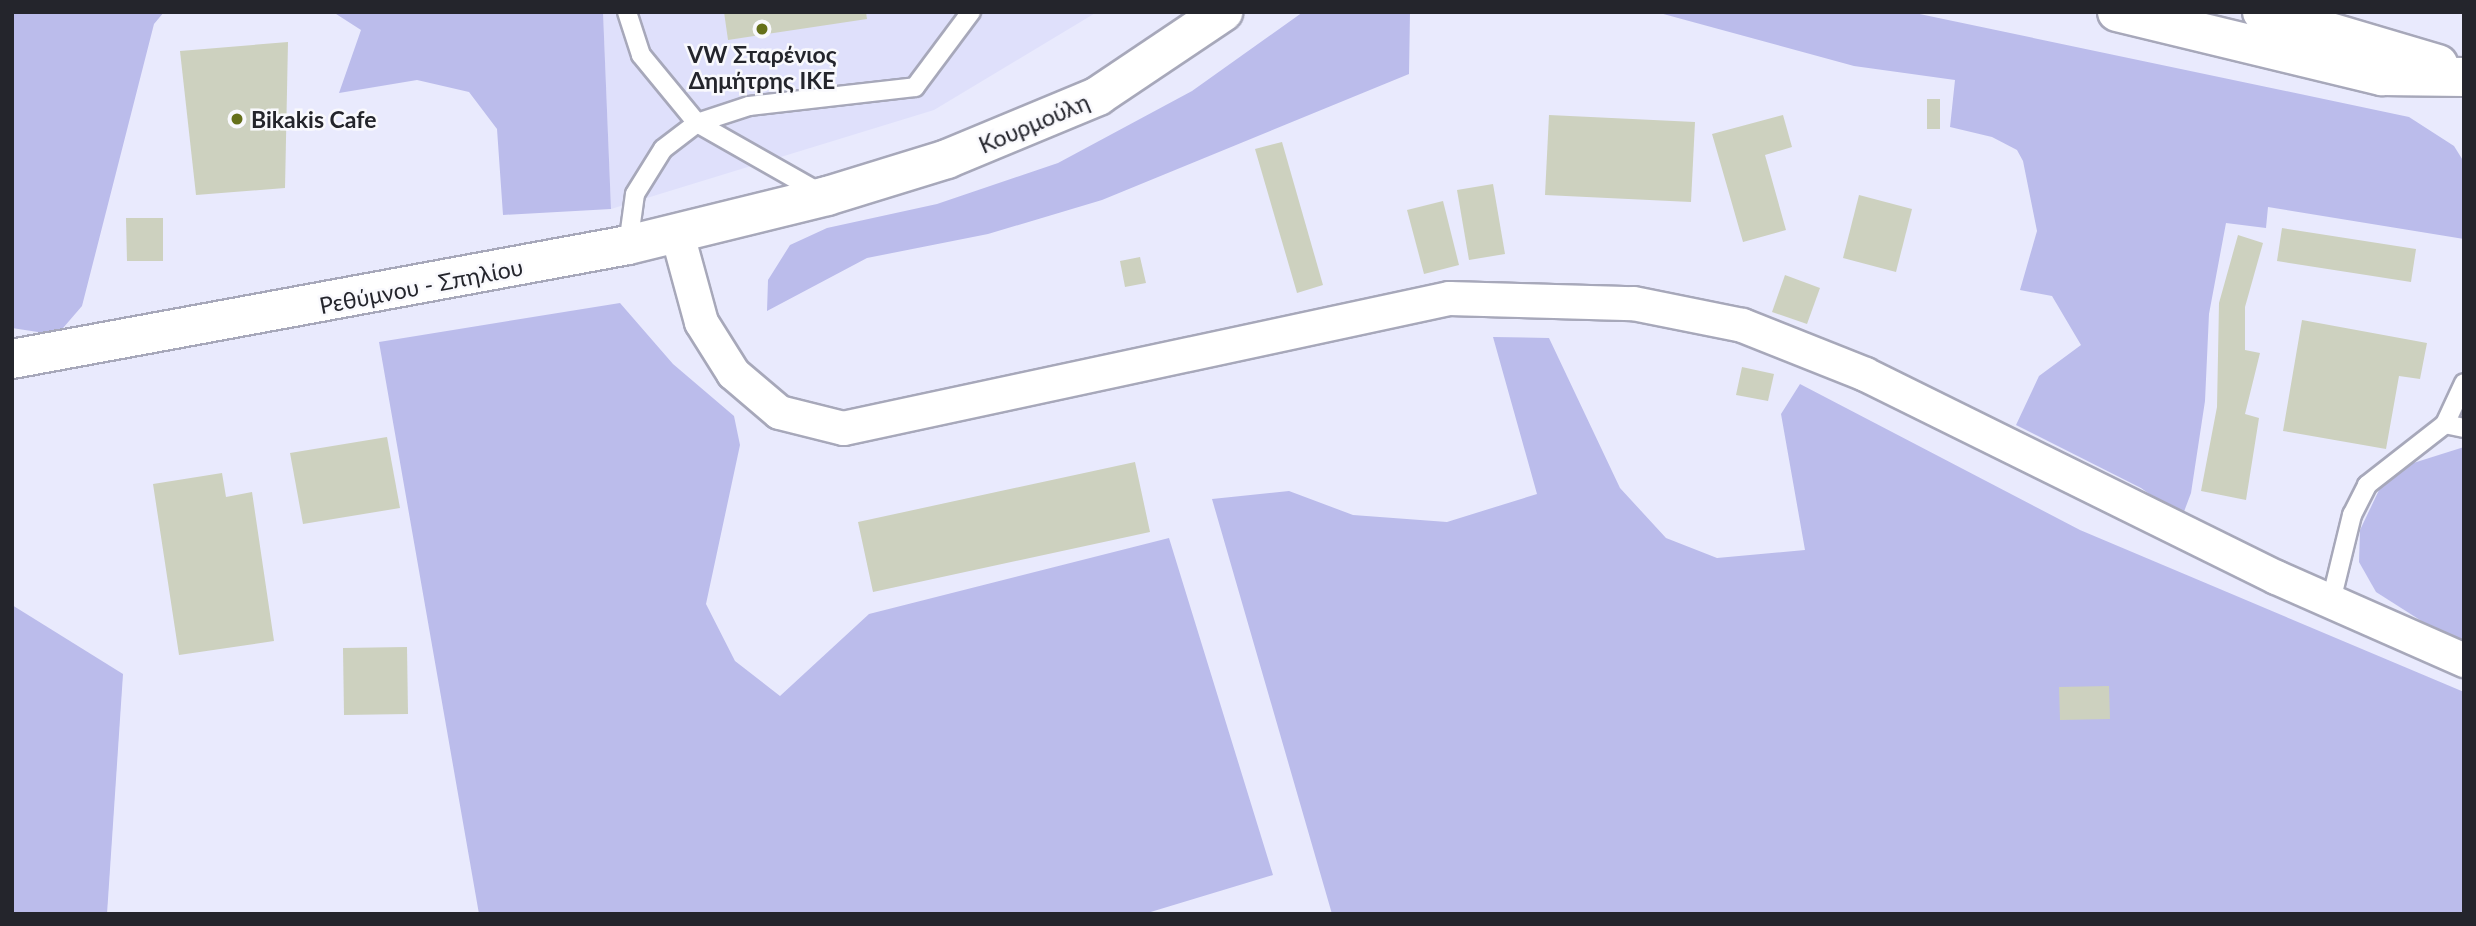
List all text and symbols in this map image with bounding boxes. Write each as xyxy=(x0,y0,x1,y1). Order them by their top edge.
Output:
marker: VW Σταρένιος Δημήτρης ΙΚΕ xyxy=(754,21,770,37)
place label: VW Σταρένιος Δημήτρης ΙΚΕ xyxy=(687,40,837,94)
street label: Κουρμούλη xyxy=(975,87,1093,159)
place label: Bikakis Cafe xyxy=(251,105,376,133)
marker: Bikakis Cafe xyxy=(229,111,245,127)
street label: Ρεθύμνου - Σπηλίου xyxy=(317,253,525,319)

